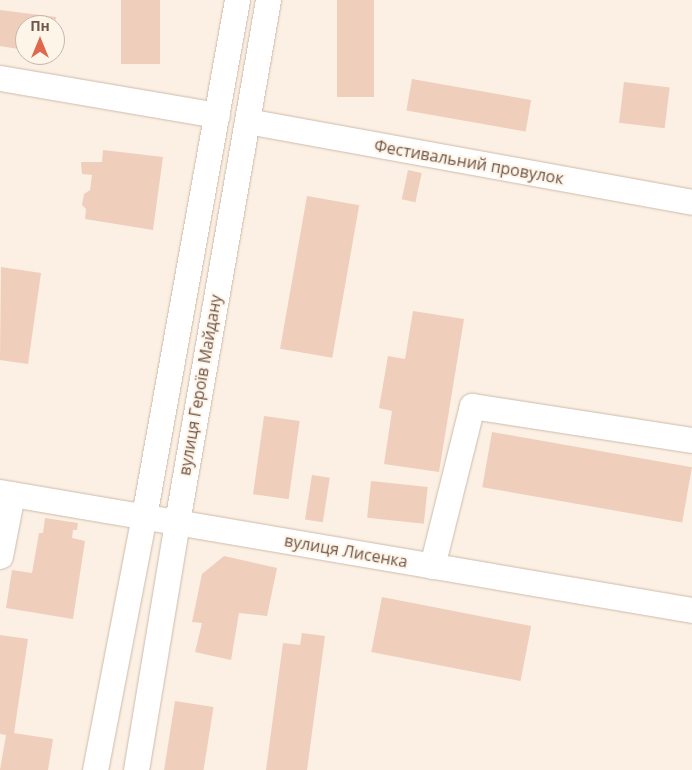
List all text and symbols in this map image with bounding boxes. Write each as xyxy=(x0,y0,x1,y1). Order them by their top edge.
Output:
north arrow xyxy=(15,15,65,65)
text: Пн xyxy=(30,16,50,35)
street label: Фестивальний провулок xyxy=(373,136,565,188)
street label: вулиця Героїв Майдану xyxy=(175,293,225,477)
street label: вулиця Лисенка xyxy=(283,531,409,571)

